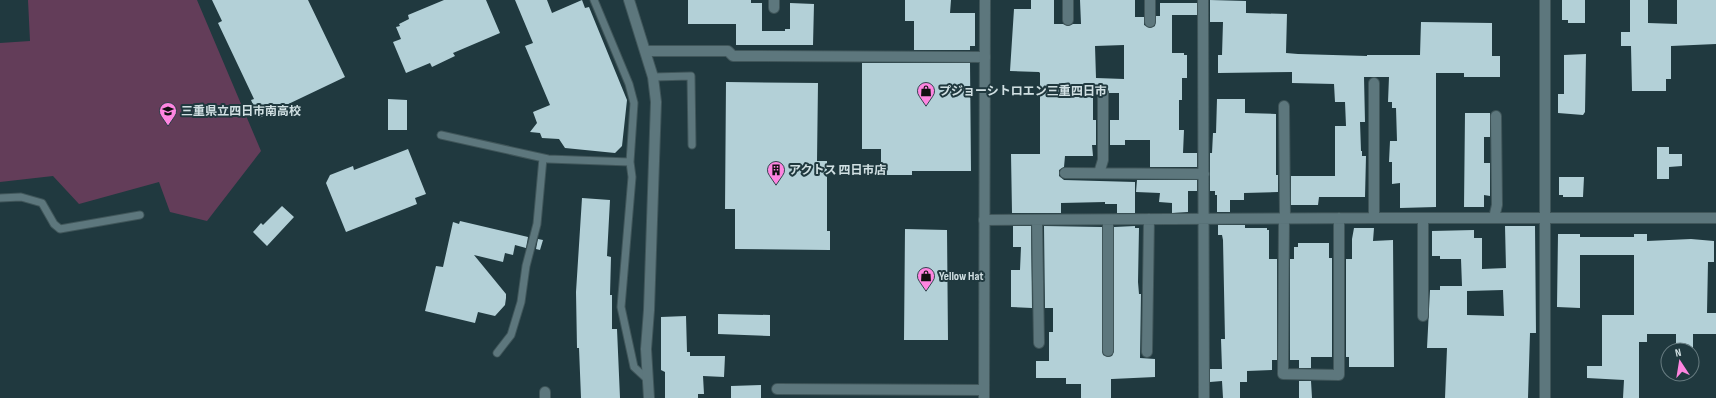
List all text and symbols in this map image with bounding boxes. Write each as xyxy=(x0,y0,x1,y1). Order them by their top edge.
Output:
shop icon: プジョーシトロエン三重四日市 xyxy=(916,81,936,106)
place label: プジョーシトロエン三重四日市 xyxy=(939,84,1107,99)
school or university icon: 三重県立四日市南高校 xyxy=(158,101,178,126)
place label: 三重県立四日市南高校 xyxy=(181,104,301,119)
building icon: アクトス 四日市店 xyxy=(766,160,786,185)
place label: アクトス 四日市店 xyxy=(789,163,886,178)
shop icon: Yellow Hat xyxy=(916,266,936,291)
place label: Yellow Hat xyxy=(939,269,983,284)
north arrow xyxy=(1660,342,1700,382)
text: N xyxy=(1674,346,1682,360)

